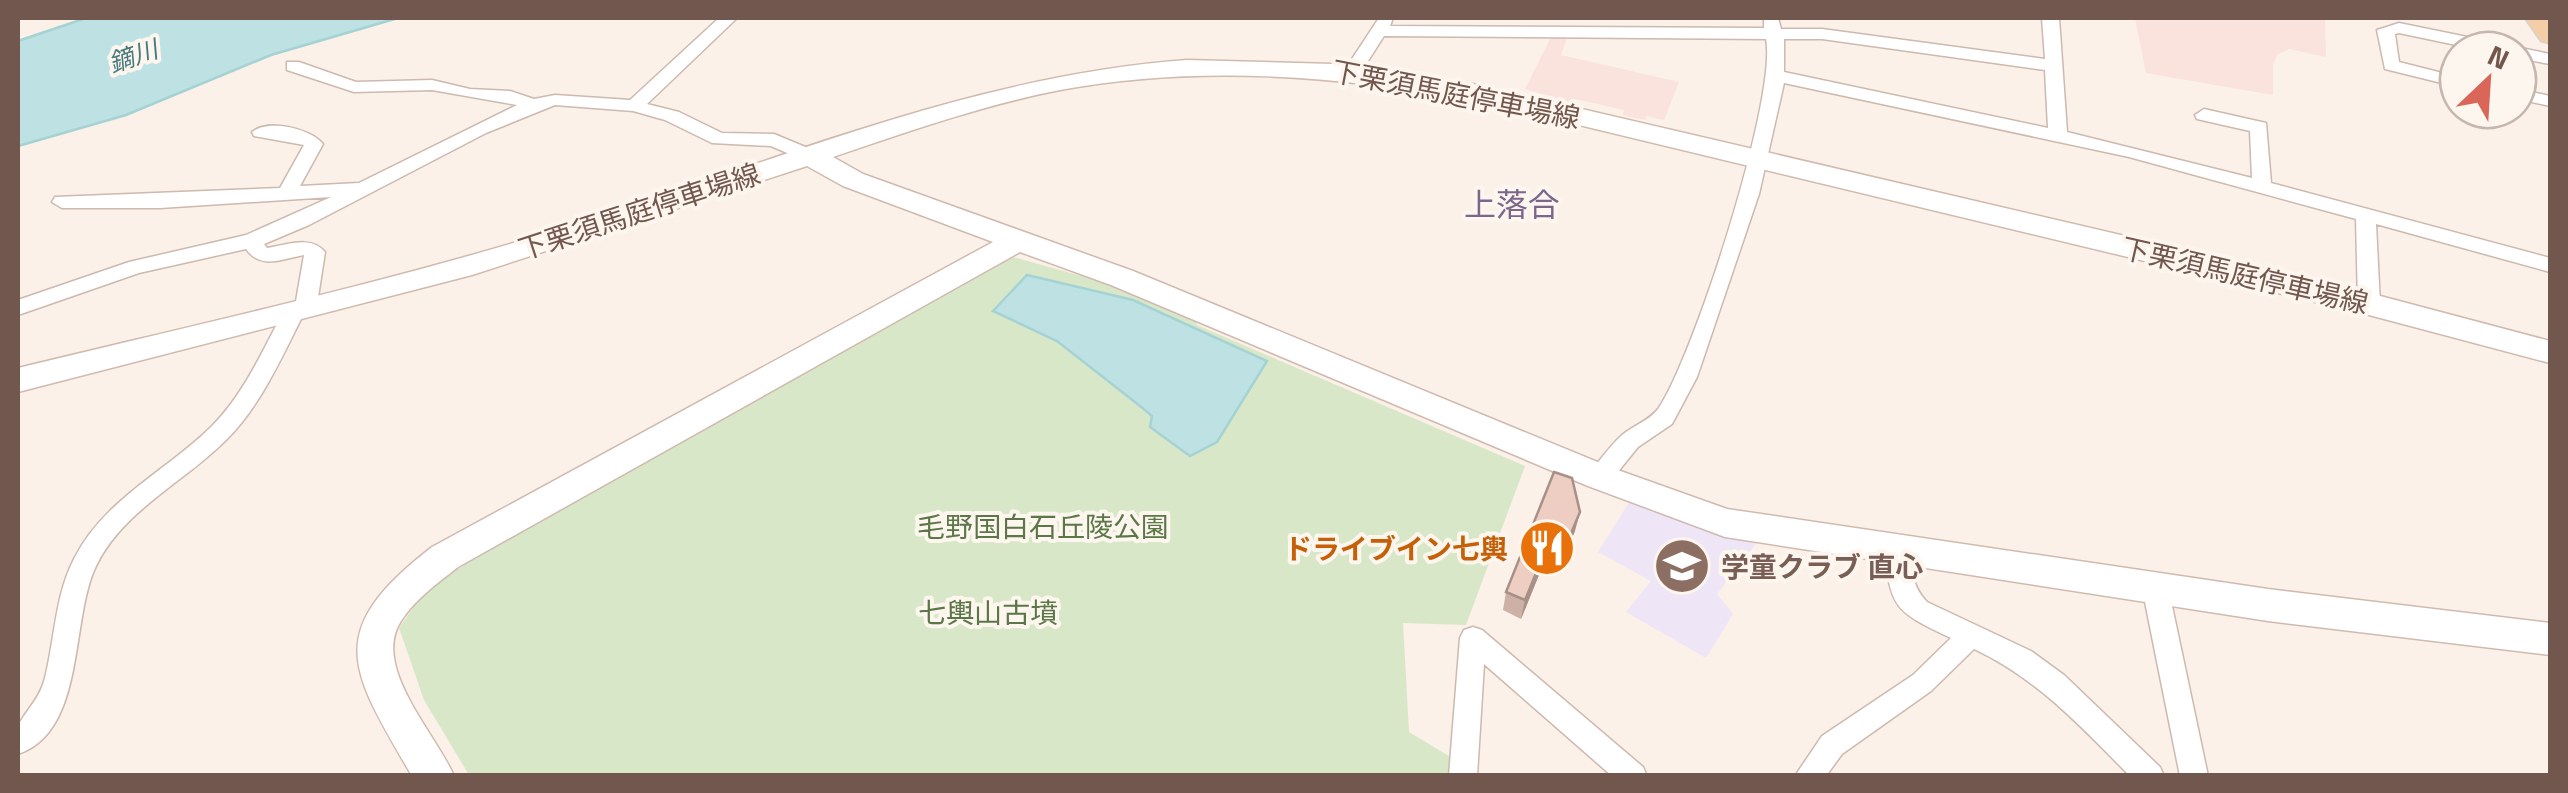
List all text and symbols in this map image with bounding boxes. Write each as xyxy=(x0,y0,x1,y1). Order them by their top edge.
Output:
water label: 鏑川 xyxy=(103,29,166,82)
north arrow xyxy=(2438,30,2538,130)
text: N xyxy=(2481,33,2517,80)
street label: 下栗須馬庭停車場線 xyxy=(1328,49,1584,139)
street label: 下栗須馬庭停車場線 xyxy=(513,152,765,270)
district label: 上落合 xyxy=(1464,180,1560,228)
street label: 下栗須馬庭停車場線 xyxy=(2117,226,2373,324)
park label: 毛野国白石丘陵公園 xyxy=(917,505,1169,548)
restaurant icon: ドライブイン七輿 xyxy=(1517,518,1577,578)
place label: ドライブイン七輿 xyxy=(1284,527,1508,570)
school or university icon: 学童クラブ 直心 xyxy=(1652,536,1712,596)
place label: 学童クラブ 直心 xyxy=(1721,545,1923,588)
park label: 七輿山古墳 xyxy=(918,591,1058,634)

